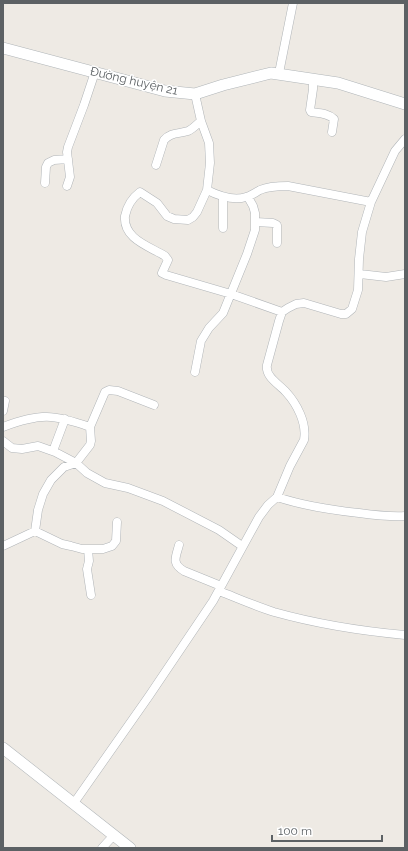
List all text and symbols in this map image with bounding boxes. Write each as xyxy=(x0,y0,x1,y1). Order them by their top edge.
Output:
street label: Đường huyện 21 xyxy=(89,64,179,98)
scale bar xyxy=(272,817,382,843)
text: 100 m xyxy=(278,824,312,838)

